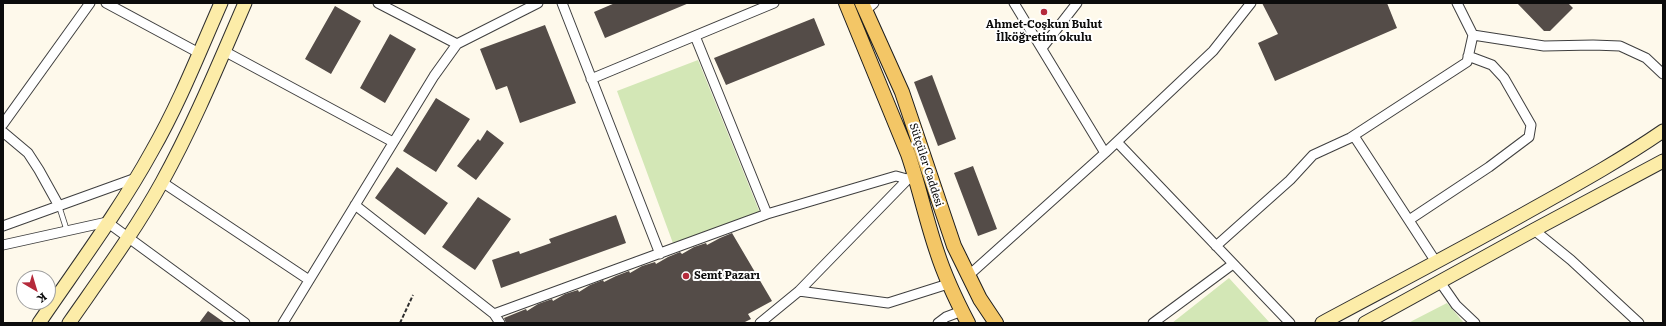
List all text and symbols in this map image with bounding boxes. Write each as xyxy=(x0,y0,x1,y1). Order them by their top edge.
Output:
marker: Ahmet-Coşkun Bulut İlköğretim okulu xyxy=(1039,7,1049,17)
place label: Ahmet-Coşkun Bulut İlköğretim okulu xyxy=(986,18,1102,44)
street label: Sütçüler Caddesi xyxy=(906,121,946,209)
place label: Semt Pazarı xyxy=(694,269,760,283)
north arrow xyxy=(16,270,56,310)
marker: Semt Pazarı xyxy=(681,271,691,281)
text: K xyxy=(34,290,51,308)

